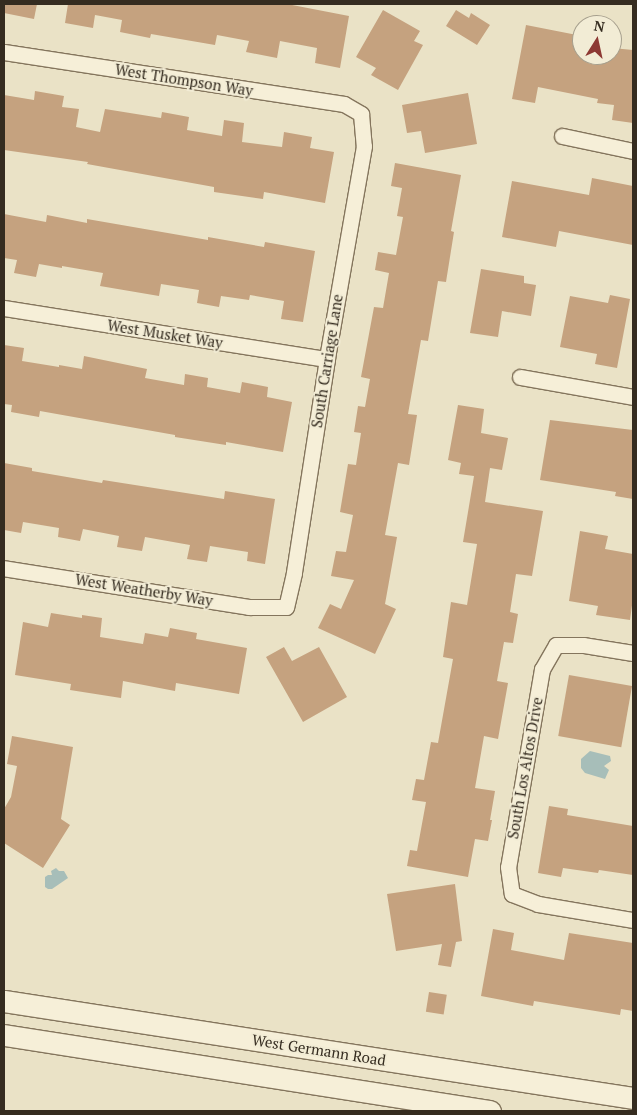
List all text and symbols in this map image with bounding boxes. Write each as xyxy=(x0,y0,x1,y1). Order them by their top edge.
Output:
north arrow xyxy=(572,15,622,65)
text: N xyxy=(593,15,606,36)
street label: West Thompson Way xyxy=(114,60,254,100)
street label: South Carriage Lane xyxy=(308,293,346,429)
street label: West Musket Way xyxy=(106,316,224,352)
street label: West Weatherby Way xyxy=(74,570,214,610)
street label: South Los Altos Drive xyxy=(504,695,546,841)
street label: West Germann Road xyxy=(251,1031,387,1069)

